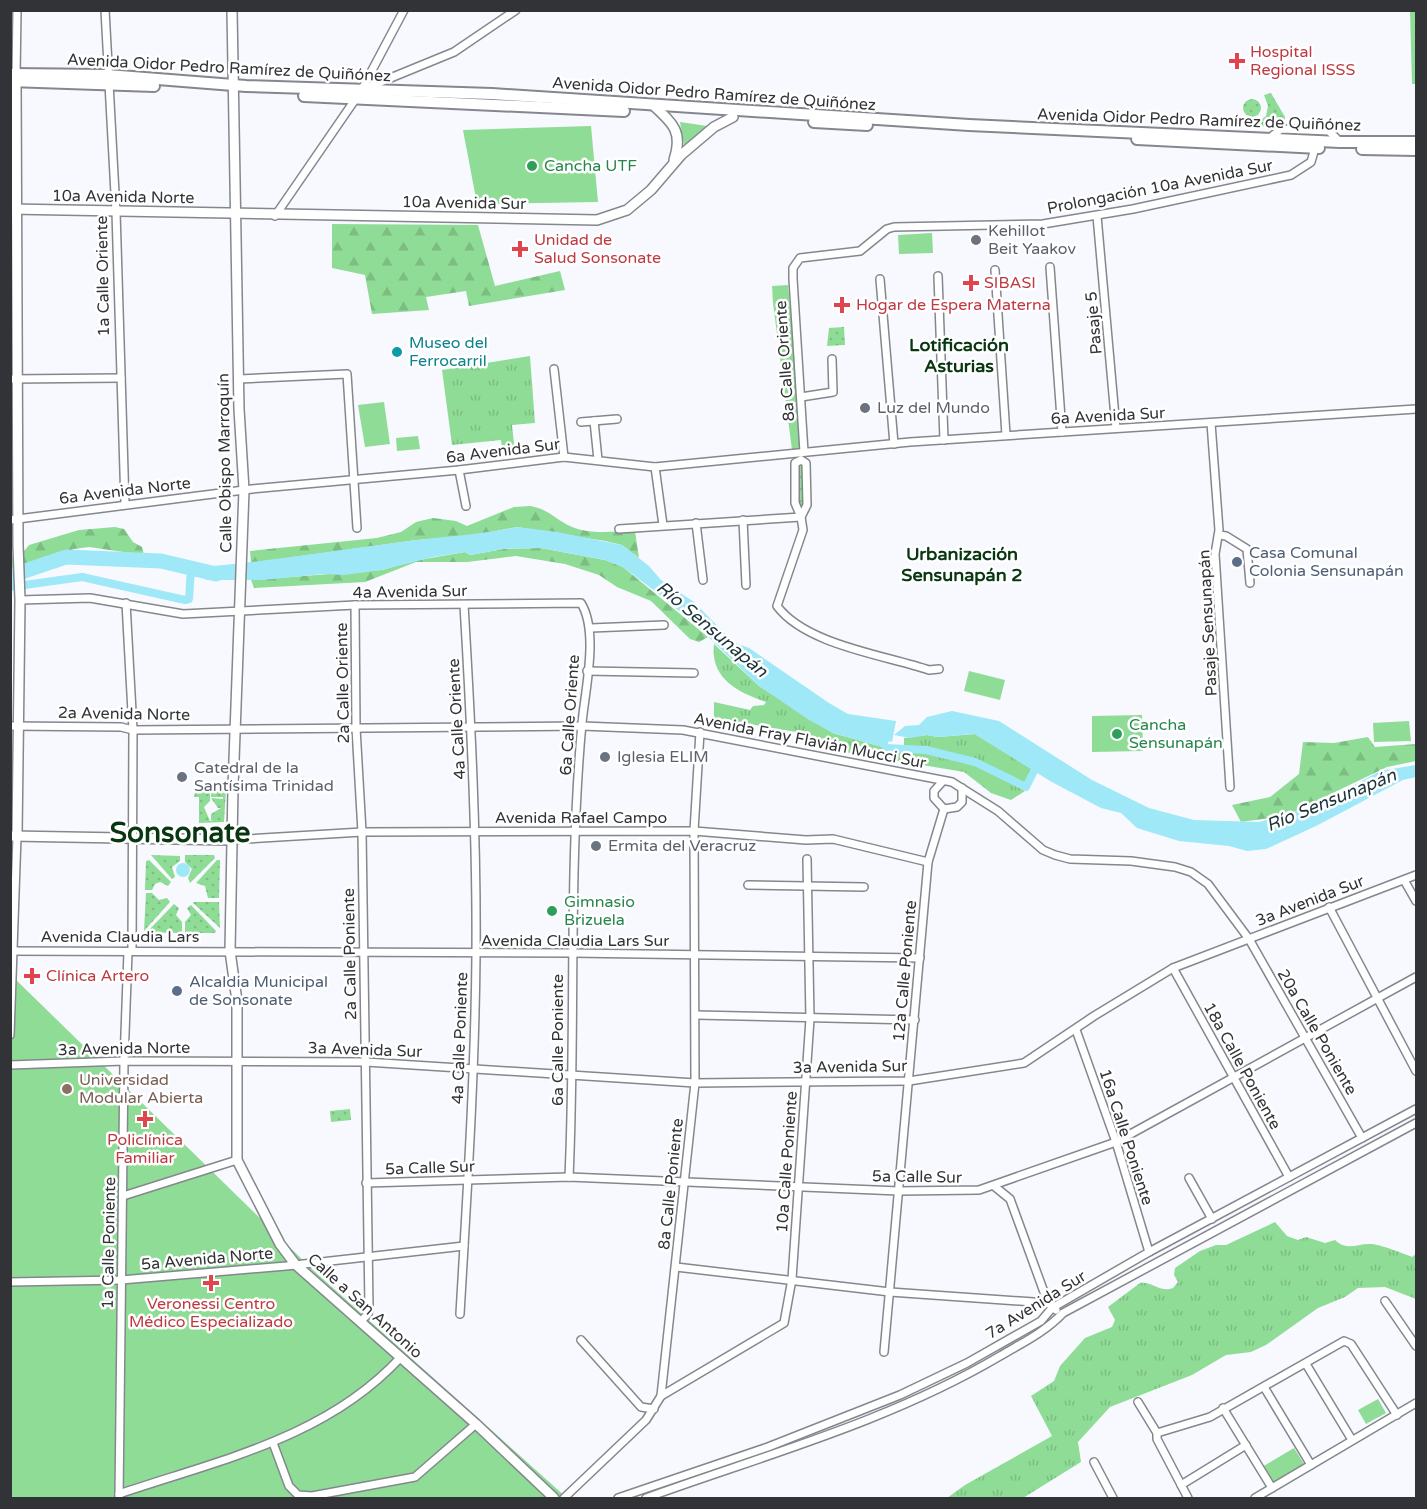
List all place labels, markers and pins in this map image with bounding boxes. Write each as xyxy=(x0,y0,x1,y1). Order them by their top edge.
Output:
place label: Hospital Regional ISSS xyxy=(1250,42,1355,80)
marker: Hospital Regional ISSS xyxy=(1228,52,1246,70)
place label: Cancha UTF xyxy=(544,156,637,176)
marker: Cancha UTF xyxy=(525,159,539,173)
place label: Kehillot Beit Yaakov xyxy=(988,221,1076,259)
place label: Unidad de Salud Sonsonate xyxy=(534,230,661,268)
marker: Kehillot Beit Yaakov xyxy=(969,233,983,247)
marker: Unidad de Salud Sonsonate xyxy=(511,240,529,258)
place label: SIBASI xyxy=(984,273,1036,293)
marker: SIBASI xyxy=(962,274,980,292)
place label: Hogar de Espera Materna xyxy=(856,295,1051,315)
marker: Hogar de Espera Materna xyxy=(833,296,851,314)
place label: Museo del Ferrocarril xyxy=(409,333,488,371)
marker: Museo del Ferrocarril xyxy=(390,345,404,359)
place label: Luz del Mundo xyxy=(877,398,990,418)
marker: Luz del Mundo xyxy=(858,401,872,415)
place label: Casa Comunal Colonia Sensunapán xyxy=(1249,543,1404,581)
marker: Casa Comunal Colonia Sensunapán xyxy=(1230,555,1244,569)
place label: Cancha Sensunapán xyxy=(1129,715,1223,753)
marker: Cancha Sensunapán xyxy=(1110,727,1124,741)
place label: Iglesia ELIM xyxy=(617,747,709,767)
marker: Iglesia ELIM xyxy=(598,750,612,764)
place label: Catedral de la Santísima Trinidad xyxy=(194,758,334,796)
marker: Catedral de la Santísima Trinidad xyxy=(175,770,189,784)
place label: Ermita del Veracruz xyxy=(608,836,756,856)
marker: Ermita del Veracruz xyxy=(589,839,603,853)
place label: Gimnasio Brizuela xyxy=(564,892,635,930)
marker: Gimnasio Brizuela xyxy=(545,904,559,918)
place label: Clínica Artero xyxy=(46,966,149,986)
marker: Clínica Artero xyxy=(23,967,41,985)
place label: Alcaldia Municipal de Sonsonate xyxy=(189,972,328,1010)
marker: Alcaldia Municipal de Sonsonate xyxy=(170,984,184,998)
place label: Universidad Modular Abierta xyxy=(79,1070,203,1108)
marker: Universidad Modular Abierta xyxy=(60,1082,74,1096)
marker: Policlínica Familiar xyxy=(136,1110,154,1128)
place label: Policlínica Familiar xyxy=(107,1130,183,1168)
marker: Veronessi Centro Médico Especializado xyxy=(202,1274,220,1292)
place label: Veronessi Centro Médico Especializado xyxy=(129,1294,293,1332)

